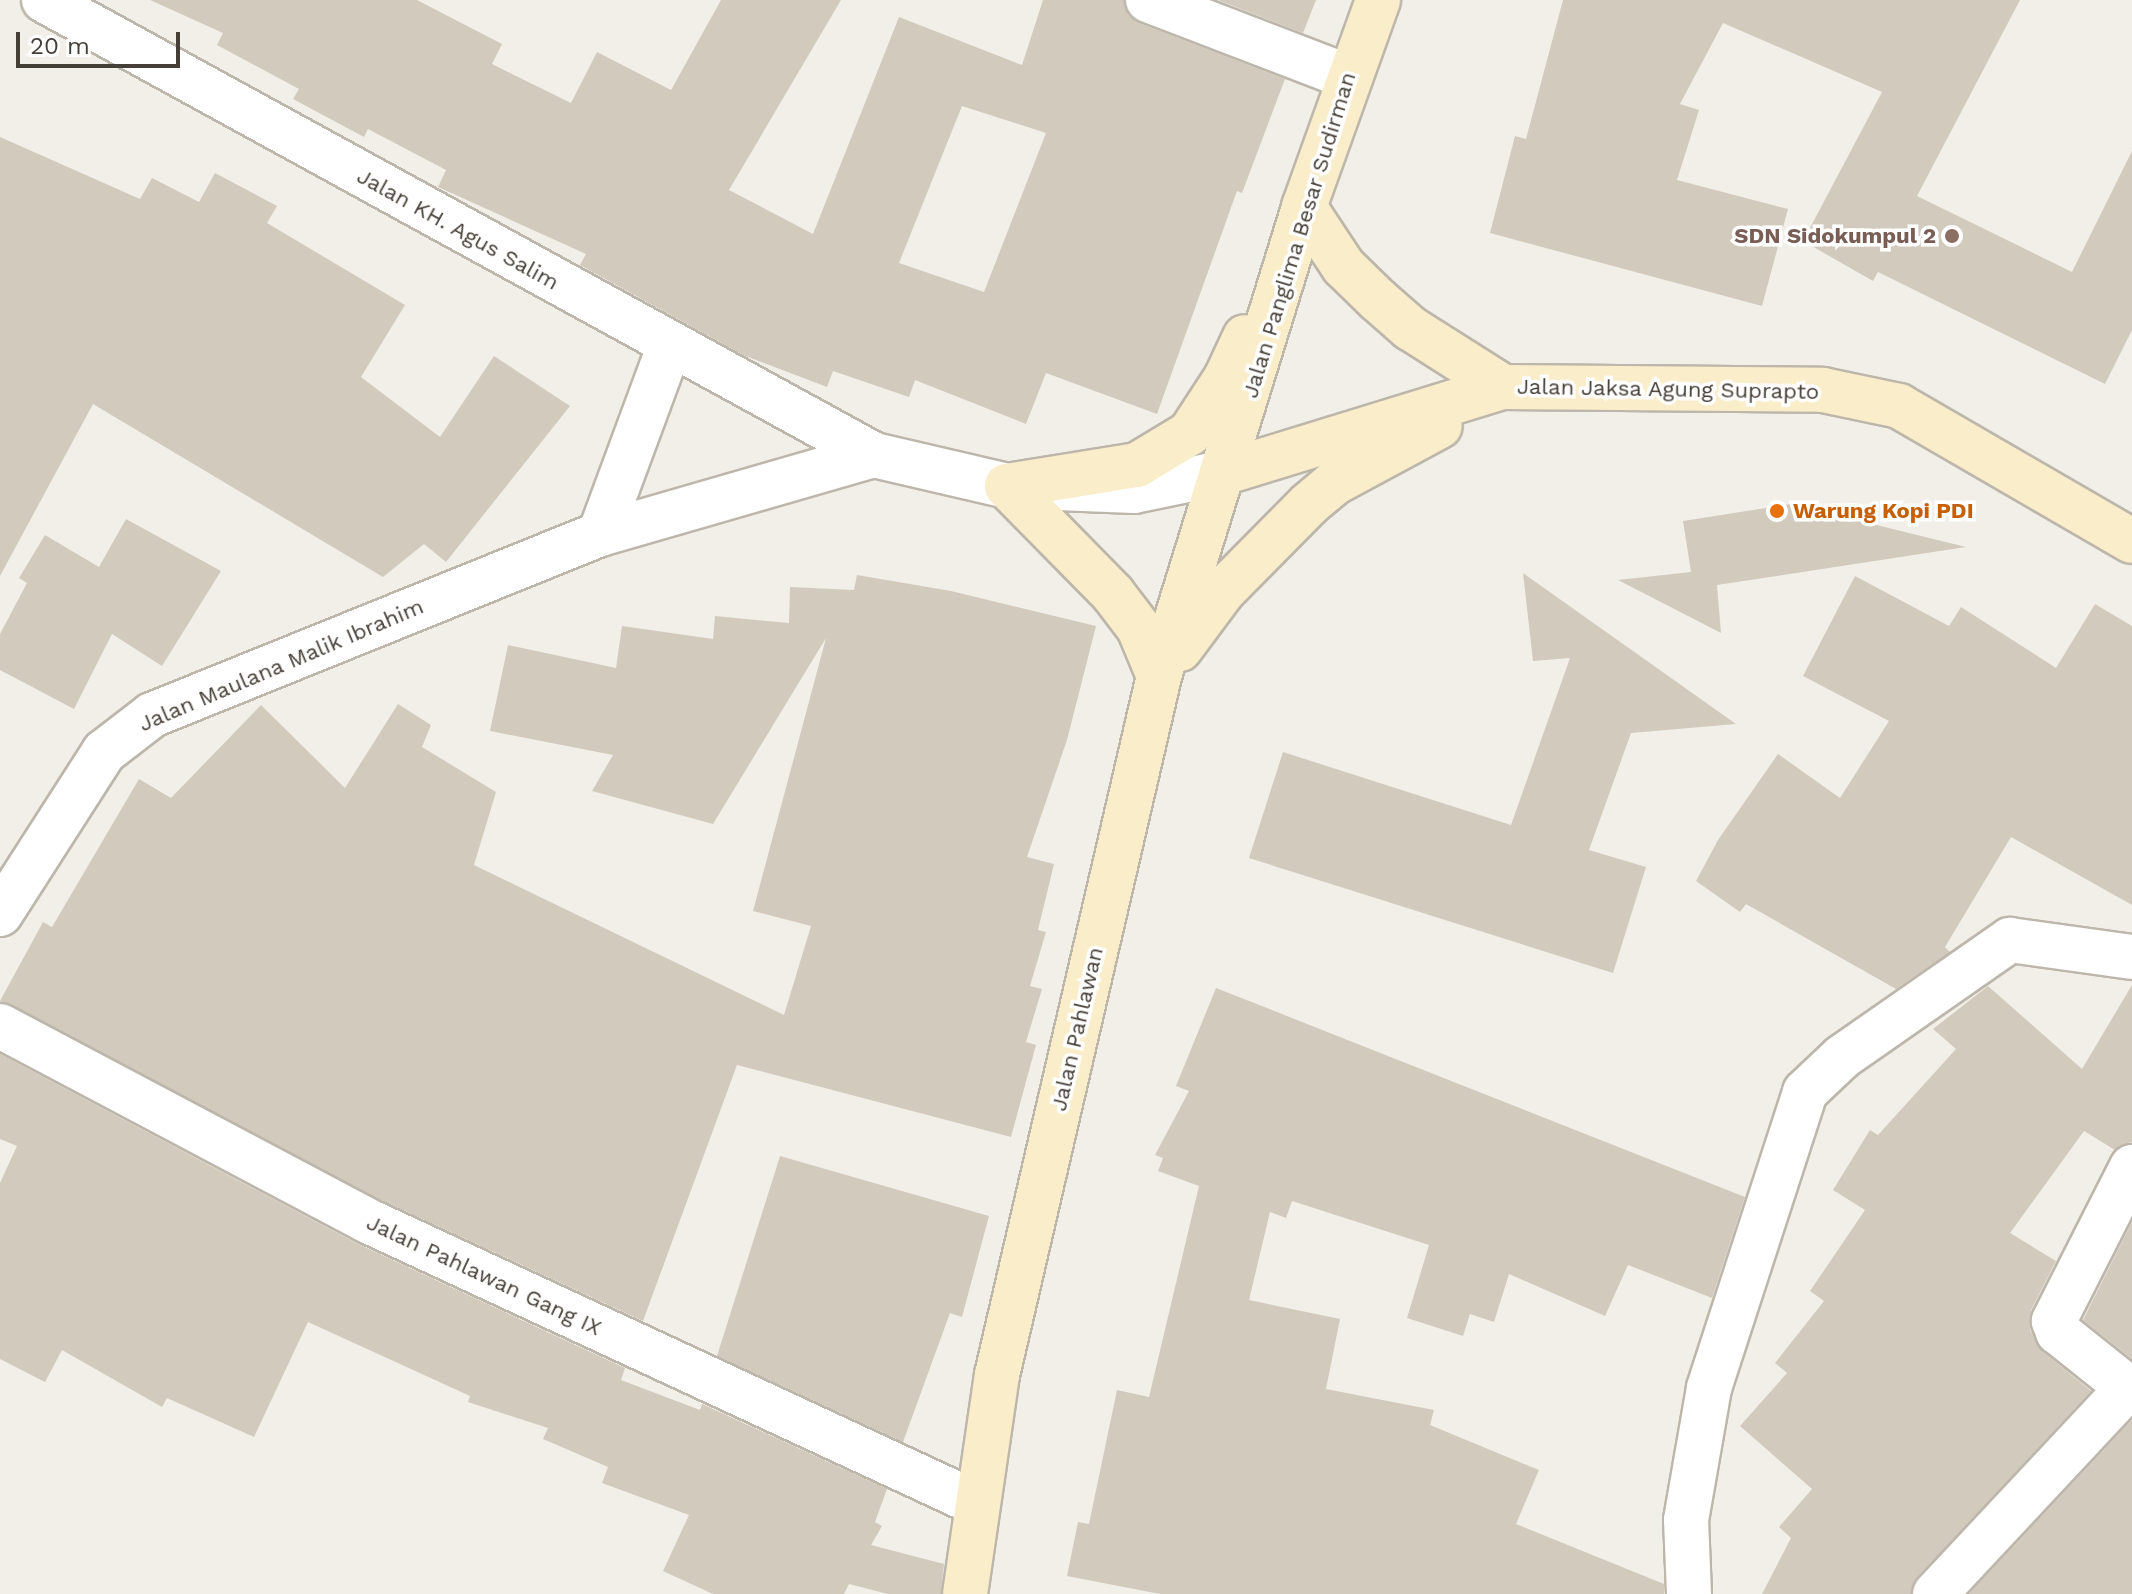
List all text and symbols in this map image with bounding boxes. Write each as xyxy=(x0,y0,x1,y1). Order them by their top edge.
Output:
scale bar xyxy=(20,16,184,66)
text: 20 m xyxy=(30,32,90,60)
street label: Jalan Panglima Besar Sudirman xyxy=(1237,68,1361,402)
street label: Jalan KH. Agus Salim xyxy=(352,162,564,296)
place label: SDN Sidokumpul 2 xyxy=(1734,223,1936,249)
marker: SDN Sidokumpul 2 xyxy=(1943,227,1961,245)
street label: Jalan Jaksa Agung Suprapto xyxy=(1516,373,1820,405)
place label: Warung Kopi PDI xyxy=(1793,498,1974,524)
marker: Warung Kopi PDI xyxy=(1768,502,1786,520)
street label: Jalan Maulana Malik Ibrahim xyxy=(134,593,428,737)
street label: Jalan Pahlawan xyxy=(1045,944,1109,1114)
street label: Jalan Pahlawan Gang IX xyxy=(362,1209,606,1341)

